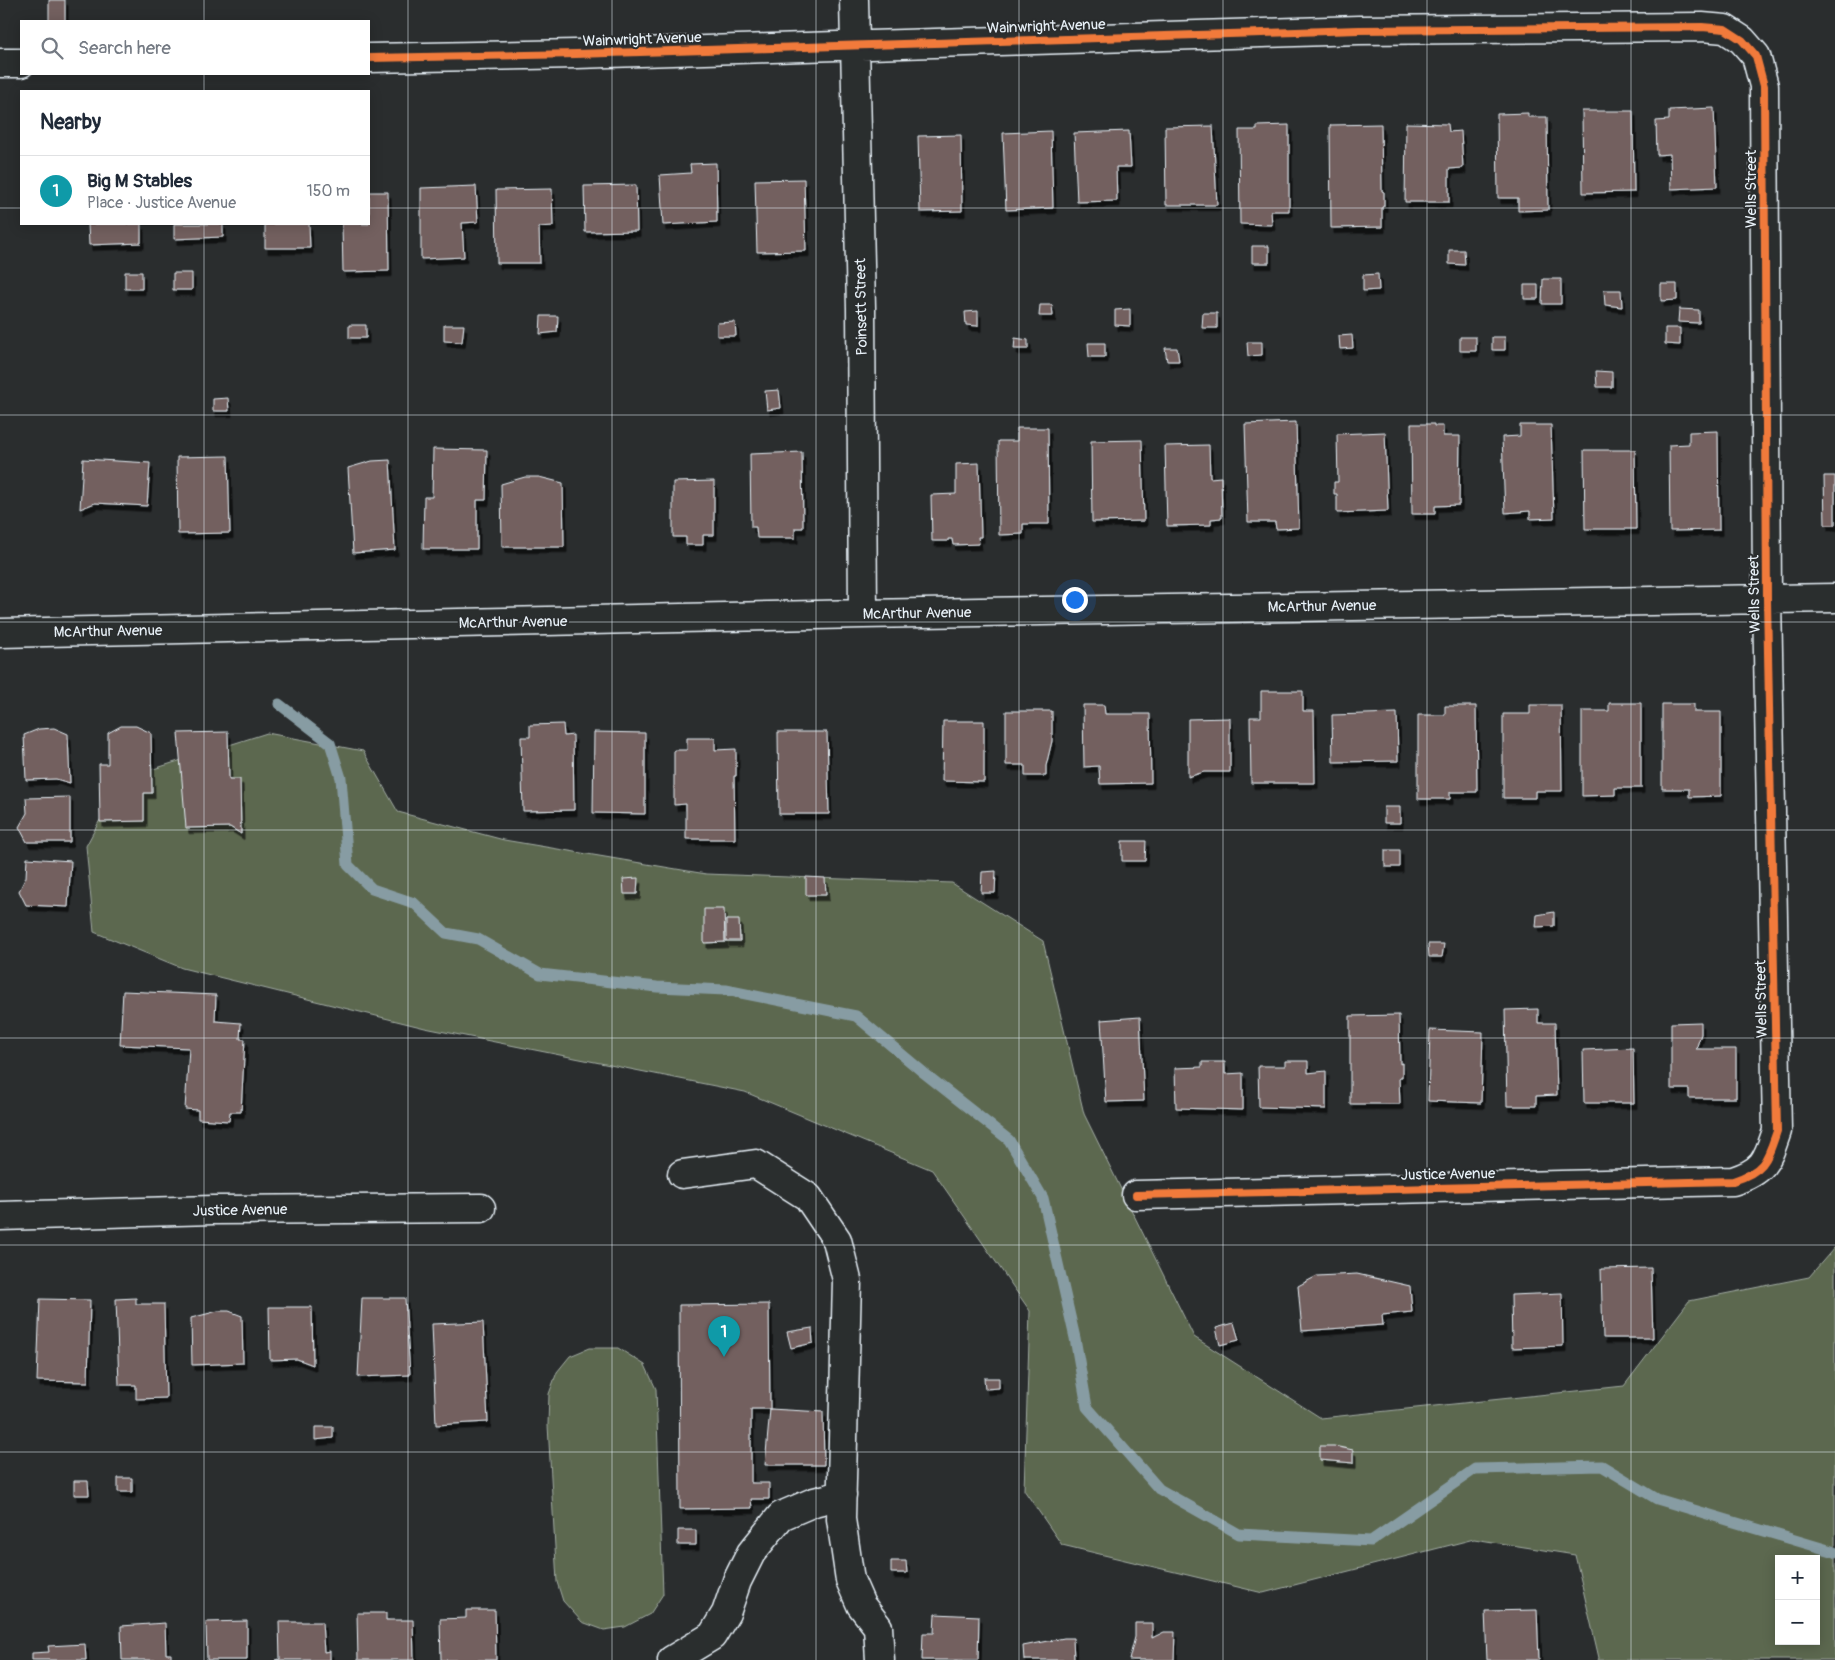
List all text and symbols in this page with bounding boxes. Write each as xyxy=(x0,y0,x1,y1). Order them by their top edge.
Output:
street label: Wainwright Avenue xyxy=(986,15,1106,38)
search box xyxy=(20,20,370,75)
street label: Wainwright Avenue xyxy=(582,28,702,51)
icon: search xyxy=(38,34,66,62)
text: Search here xyxy=(78,36,171,60)
text: Nearby xyxy=(40,109,101,136)
street label: Wells Street xyxy=(1742,149,1761,228)
text: Big M Stables xyxy=(87,169,192,193)
text: 1 xyxy=(53,181,59,201)
text: 150 m xyxy=(306,181,350,201)
text: Place · Justice Avenue xyxy=(87,193,236,213)
street label: Poinsett Street xyxy=(851,257,872,356)
street label: Wells Street xyxy=(1744,554,1765,633)
your location xyxy=(1062,587,1088,613)
street label: McArthur Avenue xyxy=(1267,596,1377,617)
street label: McArthur Avenue xyxy=(862,603,972,624)
street label: McArthur Avenue xyxy=(458,612,568,633)
street label: McArthur Avenue xyxy=(53,621,163,642)
street label: Wells Street xyxy=(1751,959,1772,1038)
street label: Justice Avenue xyxy=(1401,1164,1496,1185)
street label: Justice Avenue xyxy=(193,1200,288,1221)
pin: 1 xyxy=(708,1316,740,1357)
map controls xyxy=(1775,1555,1820,1645)
button: + xyxy=(1775,1555,1820,1600)
button: − xyxy=(1775,1600,1820,1645)

